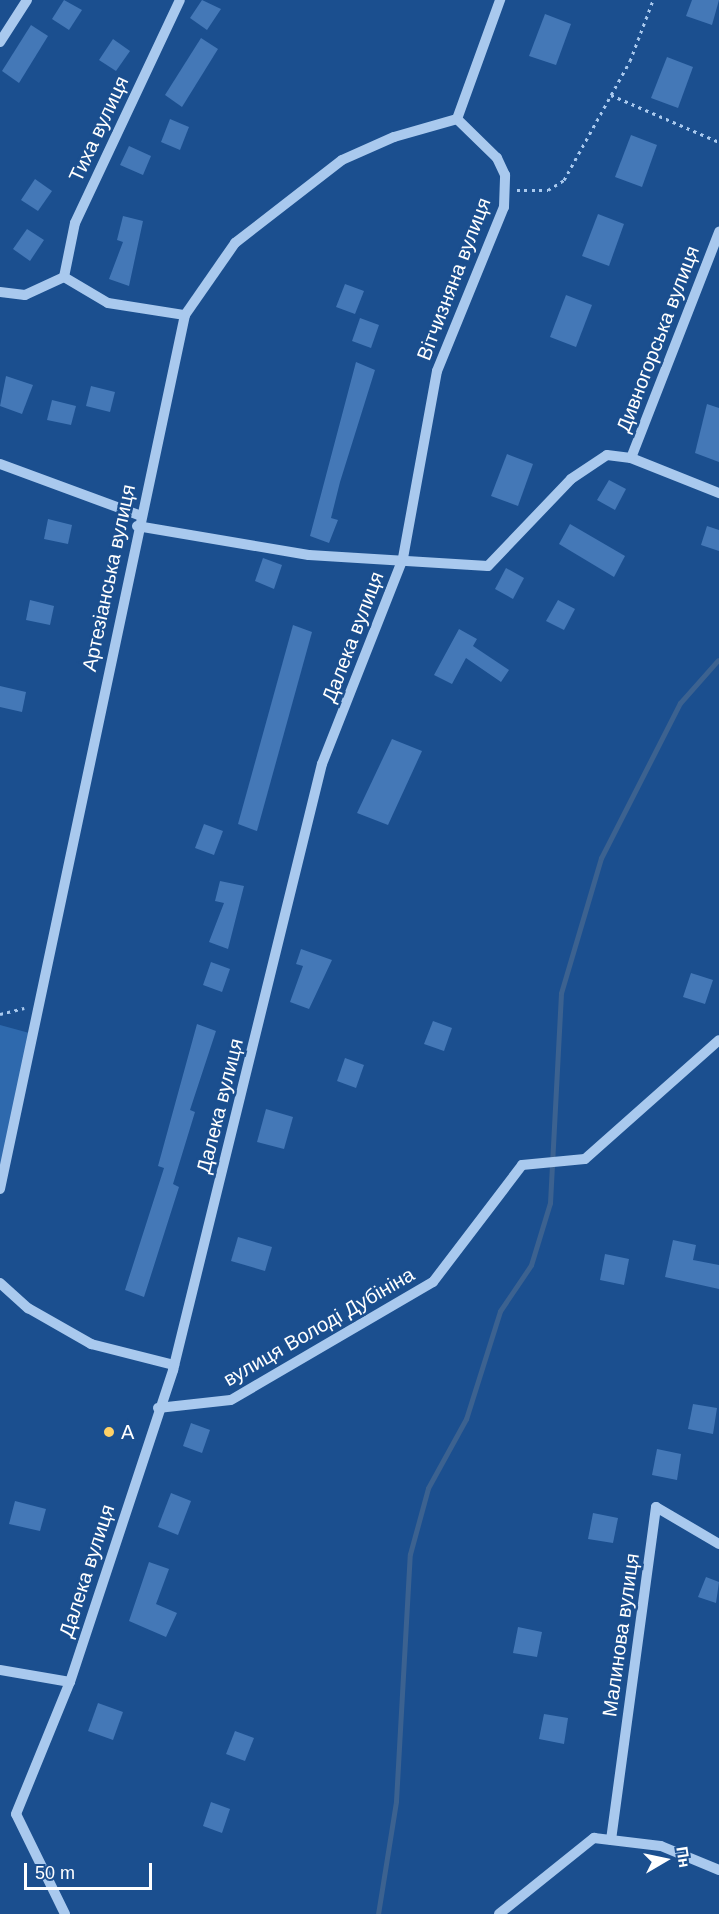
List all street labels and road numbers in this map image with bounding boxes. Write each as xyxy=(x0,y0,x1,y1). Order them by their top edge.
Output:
street label: Тиха вулиця xyxy=(64,72,134,186)
street label: Вітчизняна вулиця xyxy=(412,194,496,364)
street label: Дивногорська вулиця xyxy=(611,242,705,436)
street label: Артезіанська вулиця xyxy=(77,482,141,674)
street label: Далека вулиця xyxy=(317,568,389,706)
street label: Далека вулиця xyxy=(192,1036,248,1176)
street label: вулиця Володі Дубініна xyxy=(219,1262,419,1392)
street label: Далека вулиця xyxy=(54,1502,120,1640)
street label: Малинова вулиця xyxy=(598,1552,644,1718)

